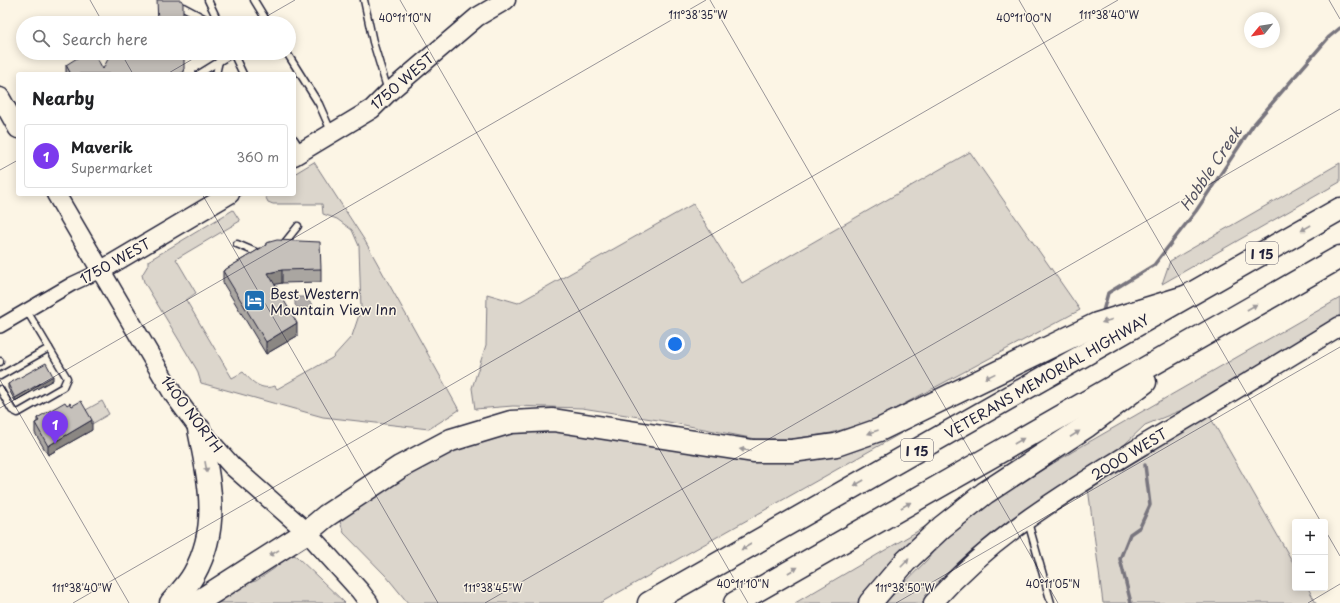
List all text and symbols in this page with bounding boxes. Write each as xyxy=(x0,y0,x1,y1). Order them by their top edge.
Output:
text: 111°38'35"W xyxy=(668,7,728,22)
text: 111°38'40"W xyxy=(1079,7,1140,22)
text: 40°11'10"N xyxy=(379,10,432,25)
text: 40°11'00"N xyxy=(996,10,1052,25)
north arrow xyxy=(1244,12,1280,48)
search box xyxy=(16,16,296,60)
icon: search xyxy=(30,27,52,49)
text: Search here xyxy=(62,27,148,50)
street label: 1750 WEST xyxy=(366,47,439,115)
text: Nearby xyxy=(32,85,94,111)
water label: Hobble Creek xyxy=(1173,120,1247,215)
text: Maverik xyxy=(71,135,133,158)
text: 1 xyxy=(43,147,49,166)
text: 360 m xyxy=(236,147,279,166)
text: Supermarket xyxy=(71,158,153,177)
one-way arrow xyxy=(1300,225,1312,232)
street label: 1750 WEST xyxy=(76,233,155,289)
road number: I 15 xyxy=(1246,242,1278,264)
place label: Best Western Mountain View Inn xyxy=(270,283,397,320)
hotel icon: Best Western Mountain View Inn xyxy=(241,288,267,314)
one-way arrow xyxy=(1246,304,1258,311)
street label: VETERANS MEMORIAL HIGHWAY xyxy=(941,309,1153,443)
one-way arrow xyxy=(1101,318,1113,324)
your location xyxy=(665,334,685,354)
street label: 1400 NORTH xyxy=(156,371,228,457)
one-way arrow xyxy=(984,373,996,379)
pin: 1 xyxy=(42,411,68,444)
street label: 2000 WEST xyxy=(1087,423,1171,485)
one-way arrow xyxy=(866,429,878,435)
one-way arrow xyxy=(1070,430,1080,438)
one-way arrow xyxy=(1013,437,1024,444)
road number: I 15 xyxy=(901,439,933,461)
one-way arrow xyxy=(739,447,751,453)
one-way arrow xyxy=(203,461,209,473)
one-way arrow xyxy=(853,480,865,487)
one-way arrow xyxy=(900,502,912,509)
map controls xyxy=(1292,519,1328,591)
button: + xyxy=(1292,519,1328,555)
one-way arrow xyxy=(740,544,752,551)
one-way arrow xyxy=(269,549,279,557)
button: − xyxy=(1292,555,1328,591)
one-way arrow xyxy=(900,558,910,568)
one-way arrow xyxy=(787,566,799,573)
text: 40°11'10"N xyxy=(717,576,770,591)
text: 40°11'05"N xyxy=(1026,576,1080,591)
text: 111°38'40"W xyxy=(52,580,113,595)
text: 111°38'45"W xyxy=(464,580,523,595)
text: 111°38'50"W xyxy=(875,580,936,595)

